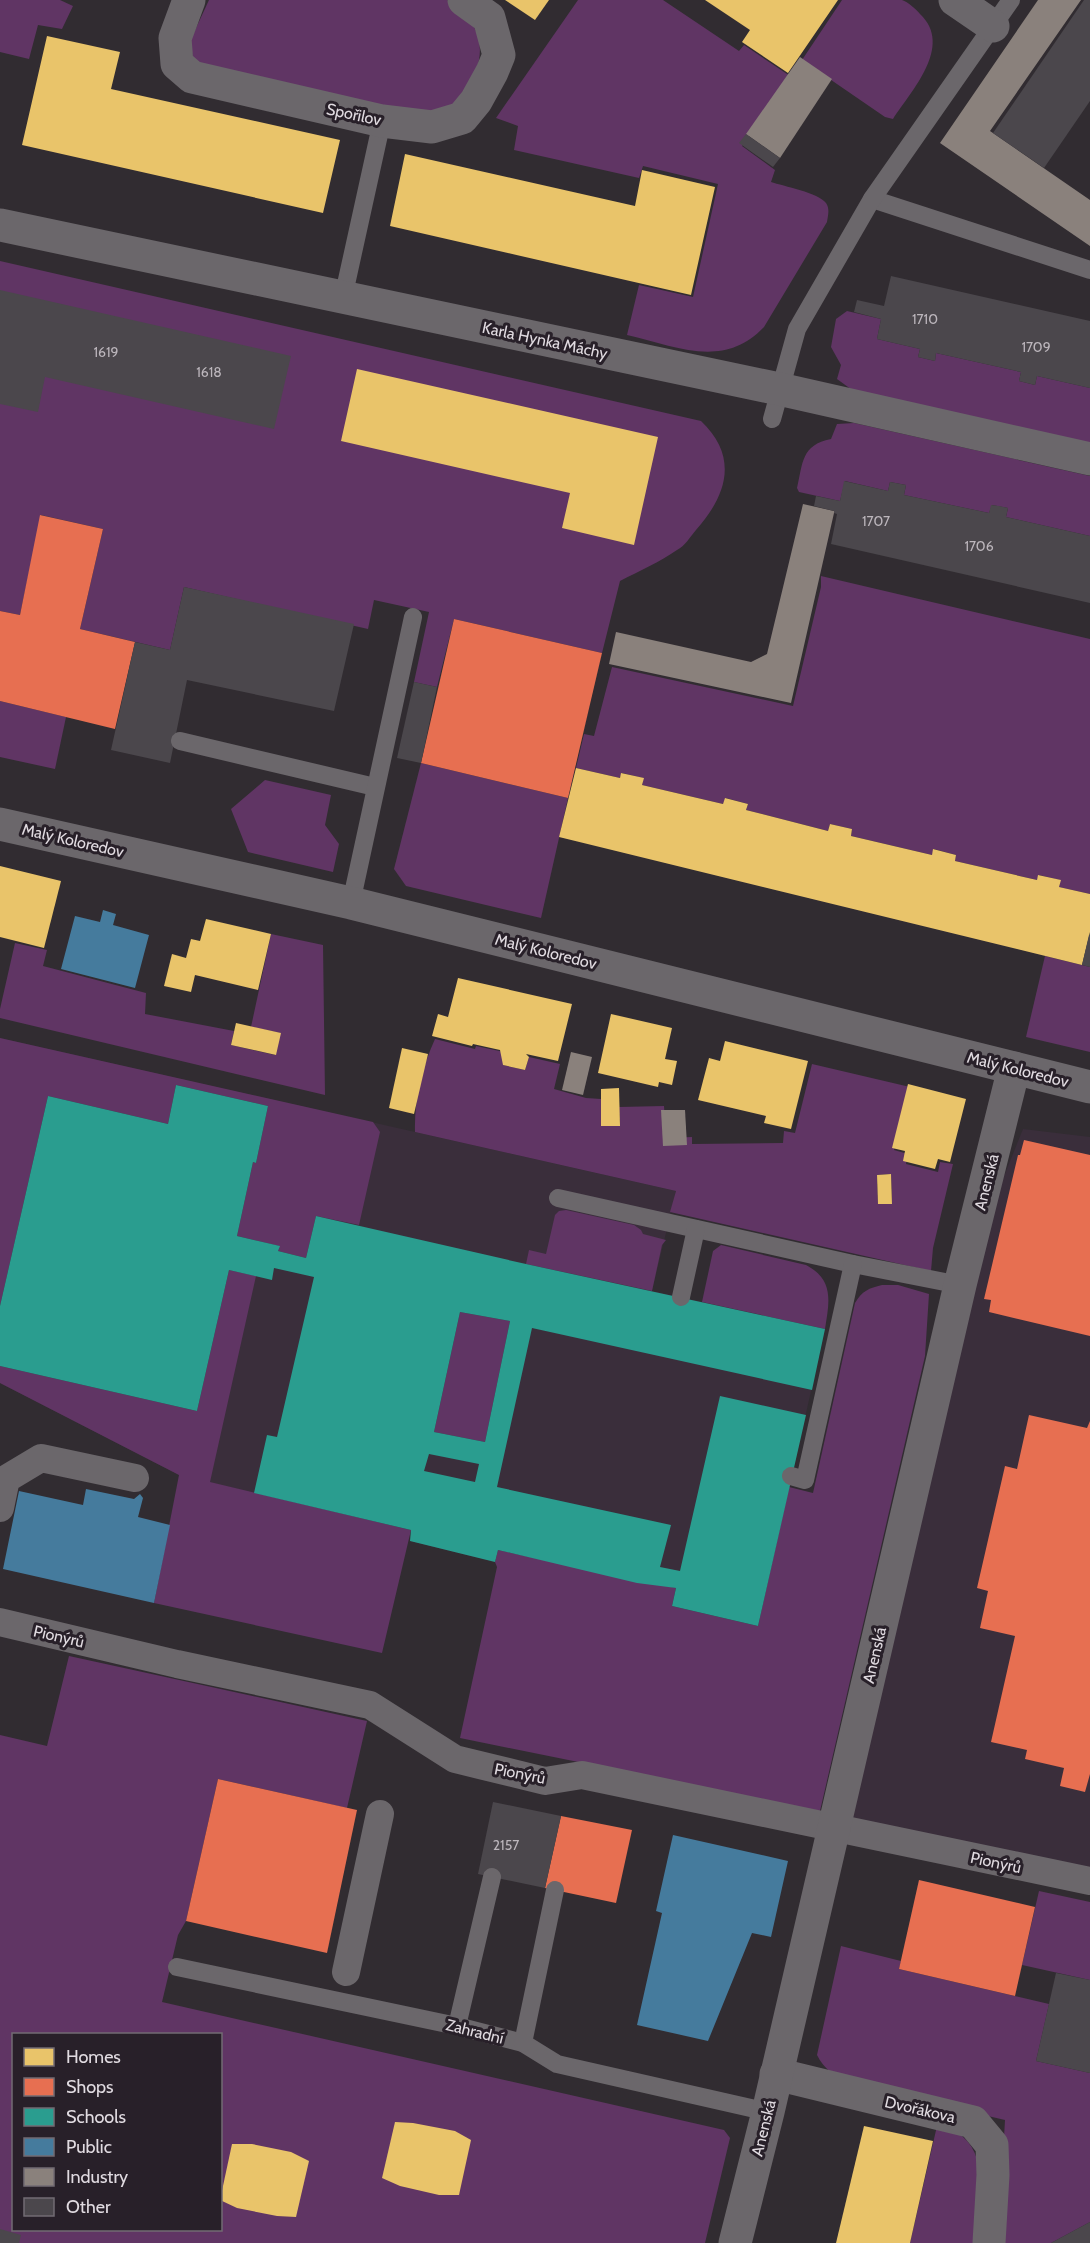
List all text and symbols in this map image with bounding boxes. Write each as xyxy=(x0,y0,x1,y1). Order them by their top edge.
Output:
street label: Spořilov xyxy=(325,99,383,130)
house number: 1710 xyxy=(912,310,938,328)
street label: Karla Hynka Máchy xyxy=(480,318,609,363)
house number: 1709 xyxy=(1021,338,1051,356)
house number: 1619 xyxy=(94,343,119,361)
house number: 1618 xyxy=(196,363,222,381)
house number: 1707 xyxy=(862,512,890,530)
house number: 1706 xyxy=(964,537,994,555)
street label: Malý Koloredov xyxy=(20,820,126,861)
street label: Malý Koloredov xyxy=(493,930,599,973)
street label: Malý Koloredov xyxy=(965,1048,1071,1091)
street label: Anenská xyxy=(970,1152,1003,1212)
street label: Pionýrů xyxy=(32,1621,86,1652)
street label: Anenská xyxy=(859,1625,890,1685)
street label: Pionýrů xyxy=(493,1759,547,1788)
house number: 2157 xyxy=(493,1836,519,1854)
street label: Pionýrů xyxy=(969,1848,1023,1877)
street label: Zahradní xyxy=(444,2015,506,2048)
legend xyxy=(12,2033,222,2231)
text: Homes xyxy=(66,2046,121,2068)
text: Shops xyxy=(66,2076,114,2098)
street label: Dvořákova xyxy=(883,2092,957,2127)
street label: Anenská xyxy=(747,2098,780,2158)
text: Schools xyxy=(66,2106,126,2128)
text: Public xyxy=(66,2136,112,2158)
text: Industry xyxy=(66,2166,128,2188)
text: Other xyxy=(66,2196,111,2218)

